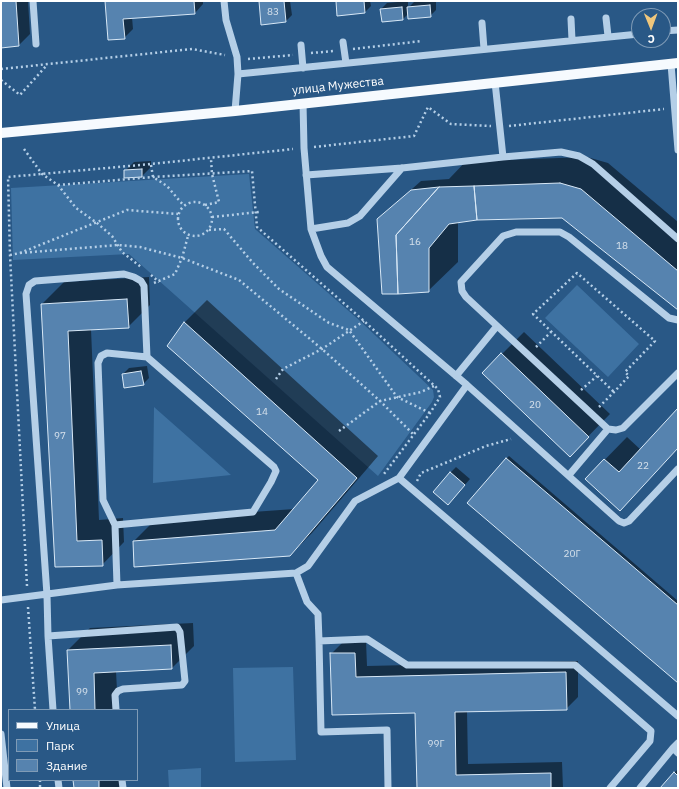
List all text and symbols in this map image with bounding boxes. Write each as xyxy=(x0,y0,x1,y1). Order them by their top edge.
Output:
house number: 83 xyxy=(267,6,279,18)
north arrow xyxy=(631,8,671,48)
text: С xyxy=(647,32,655,46)
street label: улица Мужества xyxy=(291,74,385,98)
house number: 16 xyxy=(409,236,421,248)
house number: 18 xyxy=(616,240,628,252)
house number: 20 xyxy=(529,399,541,411)
house number: 14 xyxy=(256,406,268,418)
house number: 97 xyxy=(54,430,66,442)
house number: 22 xyxy=(637,460,649,472)
house number: 20Г xyxy=(564,548,580,560)
house number: 99 xyxy=(76,686,88,698)
legend xyxy=(8,709,138,781)
text: Улица xyxy=(46,718,80,733)
text: Парк xyxy=(46,738,74,753)
house number: 99Г xyxy=(428,738,444,750)
text: Здание xyxy=(46,758,87,773)

